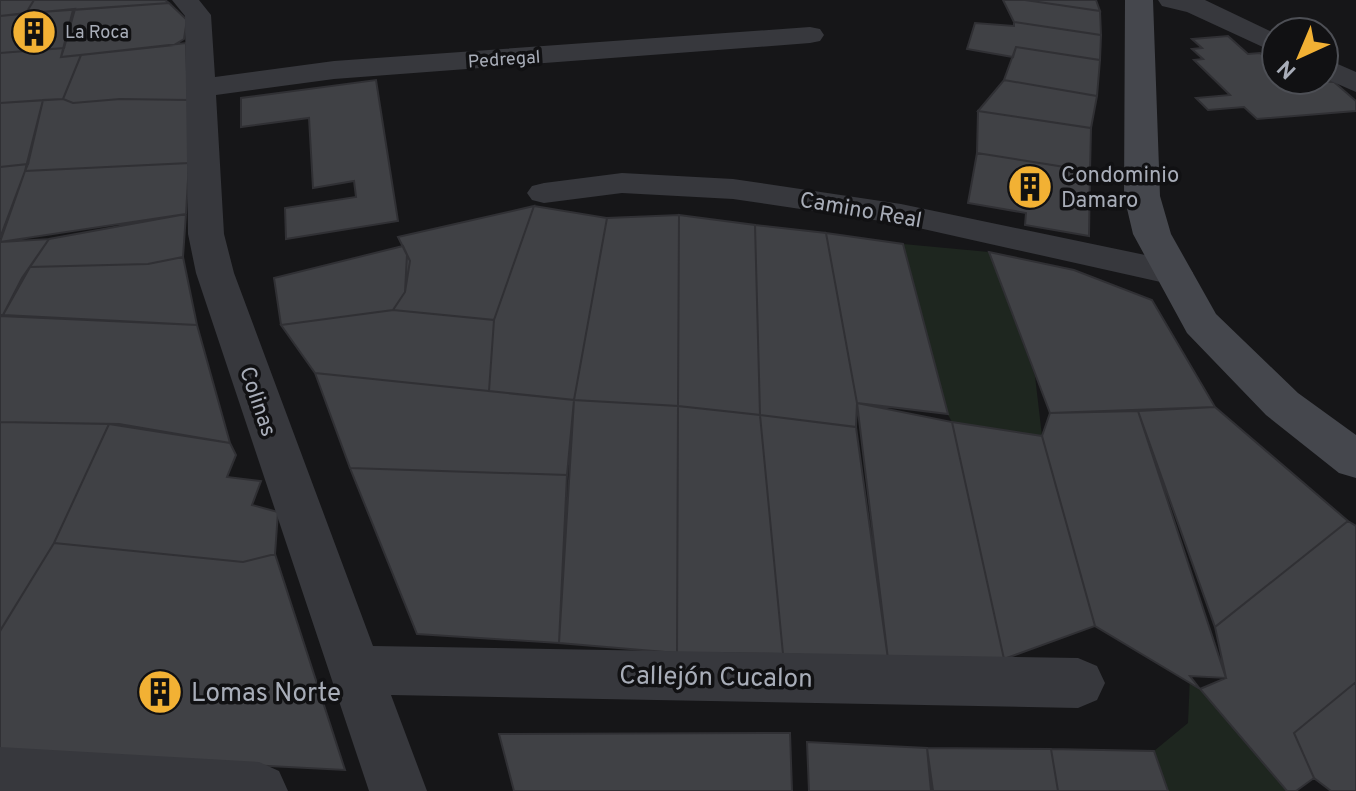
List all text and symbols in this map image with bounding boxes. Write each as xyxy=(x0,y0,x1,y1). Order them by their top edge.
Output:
building icon: La Roca xyxy=(10,8,58,56)
north arrow xyxy=(1260,16,1340,96)
place label: La Roca xyxy=(65,22,129,45)
street label: Pedregal xyxy=(467,46,541,74)
text: N xyxy=(1273,53,1303,84)
building icon: Condominio Damaro xyxy=(1006,163,1054,211)
place label: Condominio Damaro xyxy=(1061,163,1179,215)
street label: Camino Real xyxy=(797,187,924,235)
street label: Colinas xyxy=(232,363,281,440)
street label: Callejón Cucalon xyxy=(619,660,813,697)
building icon: Lomas Norte xyxy=(136,668,184,716)
place label: Lomas Norte xyxy=(191,678,341,711)

